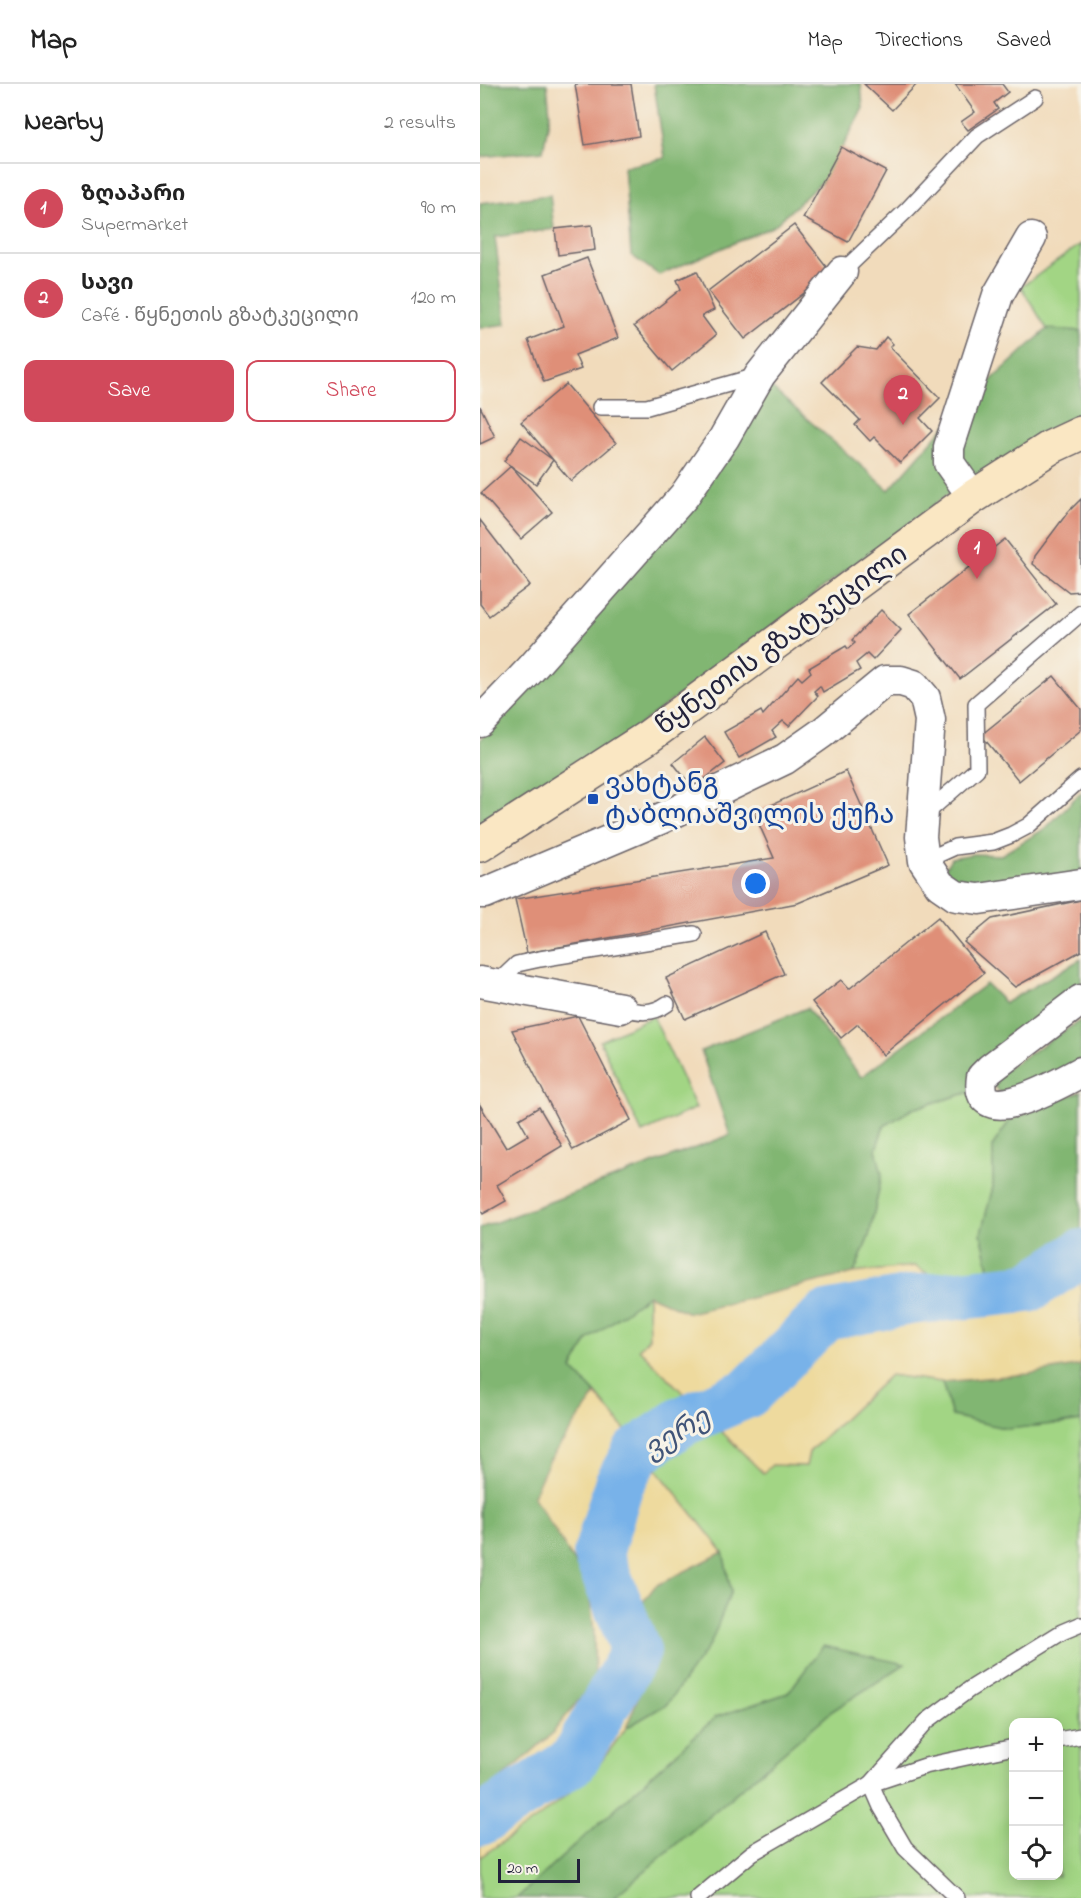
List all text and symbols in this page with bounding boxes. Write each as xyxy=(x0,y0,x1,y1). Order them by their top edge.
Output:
text: Map xyxy=(30,21,77,62)
text: Map xyxy=(807,26,843,56)
text: Directions xyxy=(876,26,963,56)
text: Saved xyxy=(996,26,1051,56)
text: Nearby xyxy=(24,104,103,142)
text: 2 results xyxy=(384,109,456,138)
text: ზღაპარი xyxy=(81,179,185,211)
text: 1 xyxy=(40,194,47,223)
text: 90 m xyxy=(421,194,456,223)
text: Supermarket xyxy=(81,211,188,240)
text: სავი xyxy=(81,268,134,300)
text: 2 xyxy=(39,284,48,313)
text: 120 m xyxy=(411,284,456,313)
text: Café · წყნეთის გზატკეცილი xyxy=(81,302,359,331)
button: Save xyxy=(24,360,234,422)
button: Share xyxy=(246,360,456,422)
pin: 2 xyxy=(884,376,922,425)
pin: 1 xyxy=(958,530,996,579)
street label: წყნეთის გზატკეცილი xyxy=(648,536,917,746)
place label: ვახტანგ ტაბლიაშვილის ქუჩა xyxy=(605,766,894,836)
marker: ვახტანგ ტაბლიაშვილის ქუჩა xyxy=(586,792,600,806)
your location xyxy=(741,869,770,898)
water label: ვერე xyxy=(637,1398,720,1471)
map controls xyxy=(1009,1718,1063,1880)
button: + xyxy=(1009,1718,1063,1772)
button: − xyxy=(1009,1772,1063,1826)
button: locate xyxy=(1009,1826,1063,1880)
scale bar xyxy=(498,1856,580,1884)
text: 20 m xyxy=(507,1857,538,1881)

